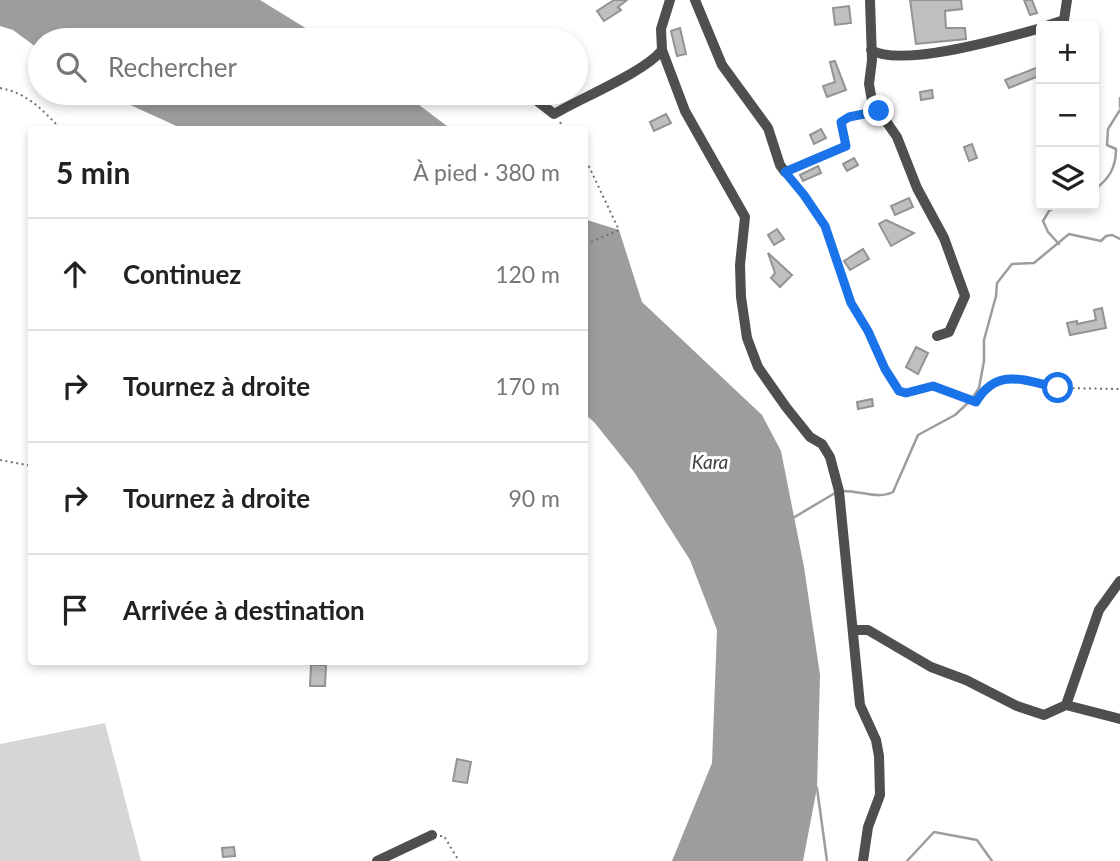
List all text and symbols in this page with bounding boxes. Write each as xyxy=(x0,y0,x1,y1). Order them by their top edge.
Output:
map controls xyxy=(1036,21,1099,210)
button: + xyxy=(1036,21,1099,84)
search box xyxy=(28,28,588,105)
icon: search xyxy=(52,48,90,86)
text: Rechercher xyxy=(108,51,237,83)
button: − xyxy=(1036,84,1099,147)
route end xyxy=(863,95,894,126)
button: layers xyxy=(1036,147,1099,210)
text: 5 min xyxy=(56,154,130,190)
text: À pied · 380 m xyxy=(413,158,560,186)
icon: ahead xyxy=(56,255,94,293)
text: Continuez xyxy=(123,258,241,290)
text: 120 m xyxy=(495,260,560,288)
icon: right xyxy=(56,367,94,405)
text: Tournez à droite xyxy=(123,370,310,402)
text: 170 m xyxy=(495,372,560,400)
route start xyxy=(1042,372,1073,403)
water label: Kara xyxy=(692,450,728,473)
icon: right xyxy=(56,479,94,517)
text: Tournez à droite xyxy=(123,482,310,514)
text: 90 m xyxy=(509,484,560,512)
icon: arrive xyxy=(56,591,94,629)
text: Arrivée à destination xyxy=(123,594,365,626)

